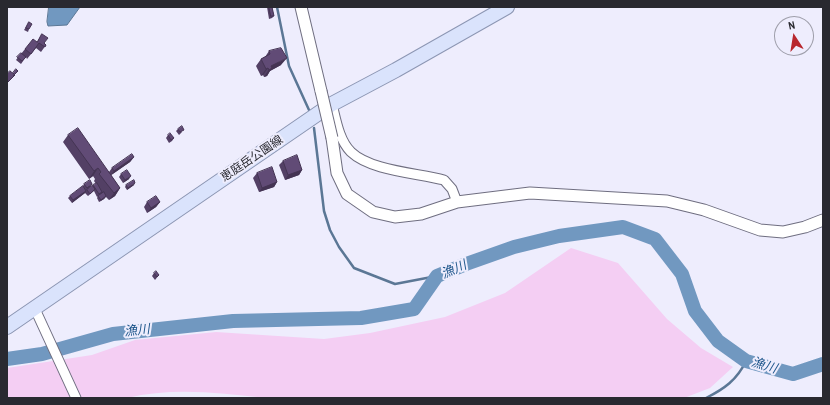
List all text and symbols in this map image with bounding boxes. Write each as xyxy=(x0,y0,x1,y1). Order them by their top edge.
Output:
north arrow xyxy=(774,16,814,56)
text: N xyxy=(787,18,796,33)
street label: 恵庭岳公園線 xyxy=(218,133,286,185)
water label: 漁川 xyxy=(439,258,469,282)
water label: 漁川 xyxy=(123,322,151,340)
water label: 漁川 xyxy=(749,355,779,377)

